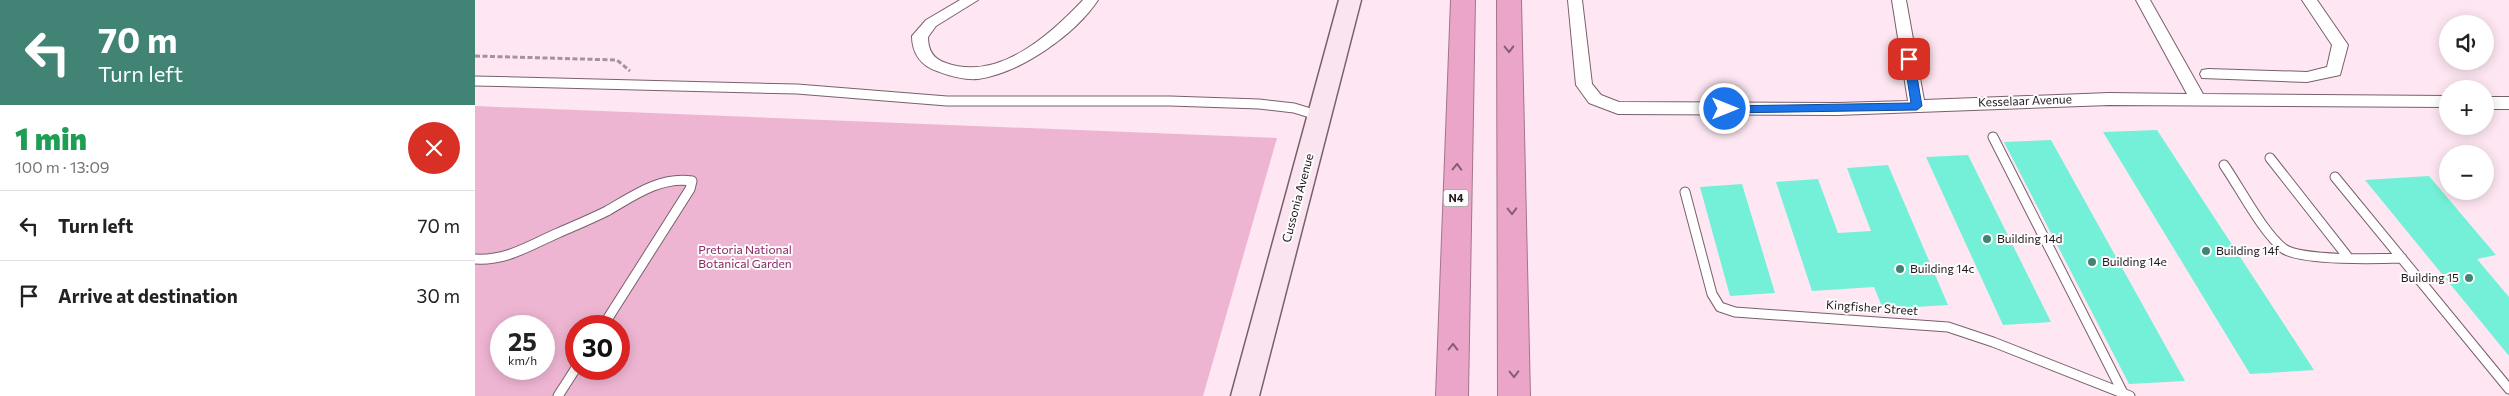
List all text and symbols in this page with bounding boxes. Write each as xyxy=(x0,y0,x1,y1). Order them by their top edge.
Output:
map controls xyxy=(2439,15,2494,200)
button: sound xyxy=(2439,15,2494,70)
text: 70 m xyxy=(98,17,178,60)
icon: left xyxy=(15,20,80,85)
pin xyxy=(1888,38,1930,80)
one-way arrow xyxy=(1504,45,1515,53)
icon: arrive xyxy=(1895,45,1923,73)
text: Turn left xyxy=(98,60,183,87)
button: + xyxy=(2439,80,2494,135)
position arrow xyxy=(1698,82,1750,134)
street label: Kesselaar Avenue xyxy=(1978,91,2072,109)
text: 1 min xyxy=(15,119,87,156)
button: close xyxy=(408,122,460,174)
button: − xyxy=(2439,145,2494,200)
street label: Cussonia Avenue xyxy=(1278,152,1316,244)
text: 100 m · 13:09 xyxy=(15,157,110,176)
one-way arrow xyxy=(1452,163,1463,171)
road number: N4 xyxy=(1443,190,1469,207)
one-way arrow xyxy=(1507,208,1517,215)
icon: left xyxy=(15,212,43,240)
text: Turn left xyxy=(58,214,133,237)
text: 70 m xyxy=(417,214,460,237)
place label: Building 14d xyxy=(1997,231,2063,245)
marker: Building 14d xyxy=(1981,233,1993,245)
park label: Pretoria National Botanical Garden xyxy=(698,242,792,270)
place label: Building 14f xyxy=(2216,243,2280,257)
marker: Building 14f xyxy=(2200,245,2212,257)
place label: Building 14e xyxy=(2102,254,2167,268)
marker: Building 14e xyxy=(2086,256,2098,268)
place label: Building 14c xyxy=(1910,261,1975,275)
marker: Building 14c xyxy=(1894,263,1906,275)
place label: Building 15 xyxy=(2401,270,2459,284)
marker: Building 15 xyxy=(2463,272,2475,284)
icon: arrive xyxy=(15,282,43,310)
text: Arrive at destination xyxy=(58,284,238,307)
text: 30 m xyxy=(417,284,460,307)
street label: Kingfisher Street xyxy=(1826,297,1919,317)
speed limit sign: 30 xyxy=(565,315,630,380)
text: 25 xyxy=(508,326,537,356)
one-way arrow xyxy=(1448,343,1458,351)
text: km/h xyxy=(508,353,537,367)
one-way arrow xyxy=(1509,370,1519,378)

